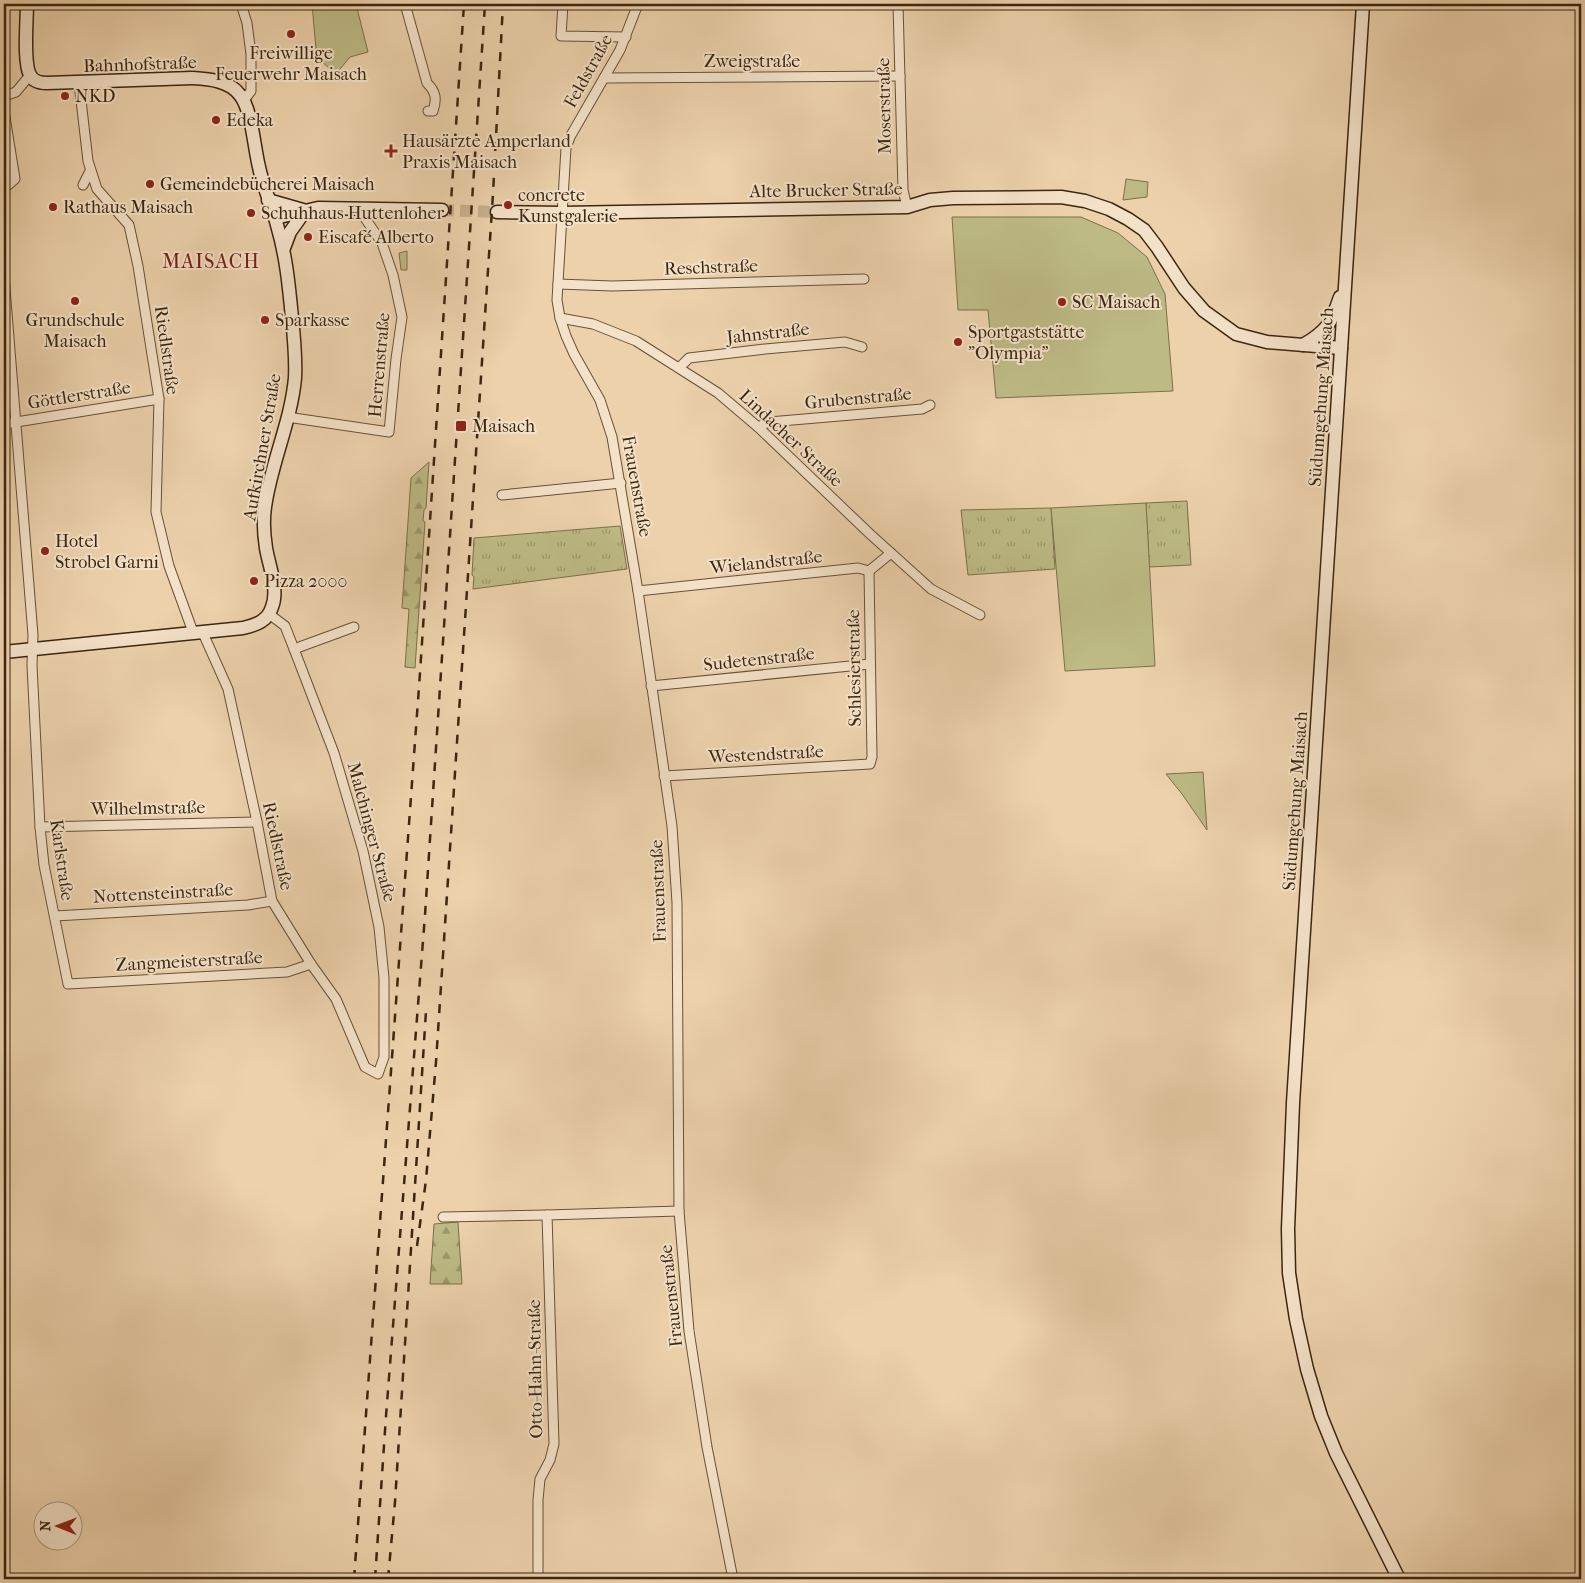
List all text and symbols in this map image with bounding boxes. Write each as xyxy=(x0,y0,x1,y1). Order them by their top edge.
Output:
marker: Freiwillige Feuerwehr Maisach xyxy=(285,28,297,40)
street label: Feldstraße xyxy=(560,31,617,112)
place label: Freiwillige Feuerwehr Maisach xyxy=(215,43,367,85)
street label: Zweigstraße xyxy=(704,51,800,72)
street label: Bahnhofstraße xyxy=(83,52,197,77)
street label: Moserstraße xyxy=(873,58,896,154)
place label: NKD xyxy=(75,86,115,107)
marker: NKD xyxy=(59,90,71,102)
place label: Edeka xyxy=(226,110,274,131)
marker: Edeka xyxy=(210,114,222,126)
place label: Hausärzte Amperland Praxis Maisach xyxy=(402,131,571,173)
marker: Hausärzte Amperland Praxis Maisach xyxy=(384,144,398,158)
place label: Gemeindebücherei Maisach xyxy=(160,174,375,195)
marker: Gemeindebücherei Maisach xyxy=(144,178,156,190)
street label: Alte Brucker Straße xyxy=(748,179,903,202)
place label: concrete Kunstgalerie xyxy=(518,185,618,227)
place label: Rathaus Maisach xyxy=(63,197,193,218)
marker: concrete Kunstgalerie xyxy=(502,199,514,211)
marker: Rathaus Maisach xyxy=(47,201,59,213)
place label: Schuhhaus Huttenloher xyxy=(261,203,445,224)
marker: Schuhhaus Huttenloher xyxy=(245,207,257,219)
place label: Eiscafé Alberto xyxy=(318,227,434,248)
marker: Eiscafé Alberto xyxy=(302,231,314,243)
district label: MAISACH xyxy=(162,250,260,273)
street label: Reschstraße xyxy=(664,255,759,280)
place label: SC Maisach xyxy=(1072,292,1160,313)
marker: Grundschule Maisach xyxy=(69,295,81,307)
marker: SC Maisach xyxy=(1056,296,1068,308)
street label: Riedlstraße xyxy=(150,304,183,396)
street label: Südumgehung Maisach xyxy=(1305,307,1338,487)
place label: Grundschule Maisach xyxy=(25,310,125,352)
place label: Sparkasse xyxy=(275,310,350,331)
street label: Herrenstraße xyxy=(364,312,395,418)
marker: Sparkasse xyxy=(259,314,271,326)
street label: Jahnstraße xyxy=(724,319,811,348)
place label: Sportgaststätte "Olympia" xyxy=(968,322,1084,364)
marker: Sportgaststätte "Olympia" xyxy=(952,336,964,348)
street label: Aufkirchner Straße xyxy=(239,372,286,523)
street label: Göttlerstraße xyxy=(26,377,132,414)
street label: Grubenstraße xyxy=(804,383,912,414)
street label: Lindacher Straße xyxy=(735,385,847,492)
place label: Maisach xyxy=(472,416,535,437)
marker: Maisach xyxy=(454,419,468,433)
street label: Frauenstraße xyxy=(617,434,656,539)
place label: Hotel Strobel Garni xyxy=(55,531,160,573)
marker: Hotel Strobel Garni xyxy=(39,545,51,557)
street label: Wielandstraße xyxy=(708,546,823,579)
place label: Pizza 2000 xyxy=(264,571,347,592)
marker: Pizza 2000 xyxy=(248,575,260,587)
street label: Schlesierstraße xyxy=(843,609,866,727)
street label: Sudetenstraße xyxy=(702,643,816,676)
street label: Südumgehung Maisach xyxy=(1279,711,1312,891)
street label: Westendstraße xyxy=(707,741,824,768)
street label: Malchinger Straße xyxy=(343,760,400,904)
street label: Wilhelmstraße xyxy=(90,797,206,820)
street label: Riedlstraße xyxy=(258,800,297,892)
street label: Karlstraße xyxy=(45,818,78,902)
street label: Frauenstraße xyxy=(646,839,671,943)
street label: Nottensteinstraße xyxy=(92,879,234,908)
street label: Zangmeisterstraße xyxy=(115,947,263,976)
street label: Frauenstraße xyxy=(656,1244,687,1348)
street label: Otto-Hahn-Straße xyxy=(524,1299,547,1439)
north arrow xyxy=(32,1500,82,1550)
text: N xyxy=(37,1520,54,1531)

